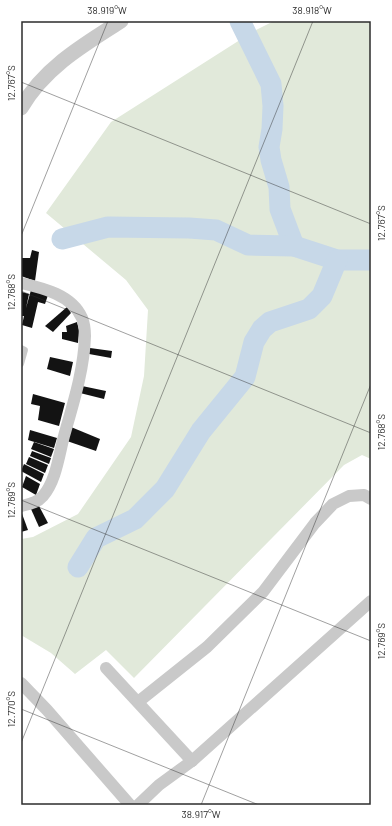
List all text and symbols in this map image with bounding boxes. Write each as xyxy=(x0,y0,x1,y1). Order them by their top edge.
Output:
text: 38.919°W xyxy=(87,4,127,16)
text: 38.918°W xyxy=(292,4,332,16)
text: 12.767°S xyxy=(5,65,17,101)
text: 12.767°S xyxy=(375,205,387,241)
text: 12.768°S xyxy=(5,274,17,310)
text: 12.768°S xyxy=(375,414,387,450)
text: 12.769°S xyxy=(5,482,17,518)
text: 12.769°S xyxy=(375,623,387,659)
text: 12.770°S xyxy=(5,691,17,727)
text: 38.917°W xyxy=(182,808,221,820)

